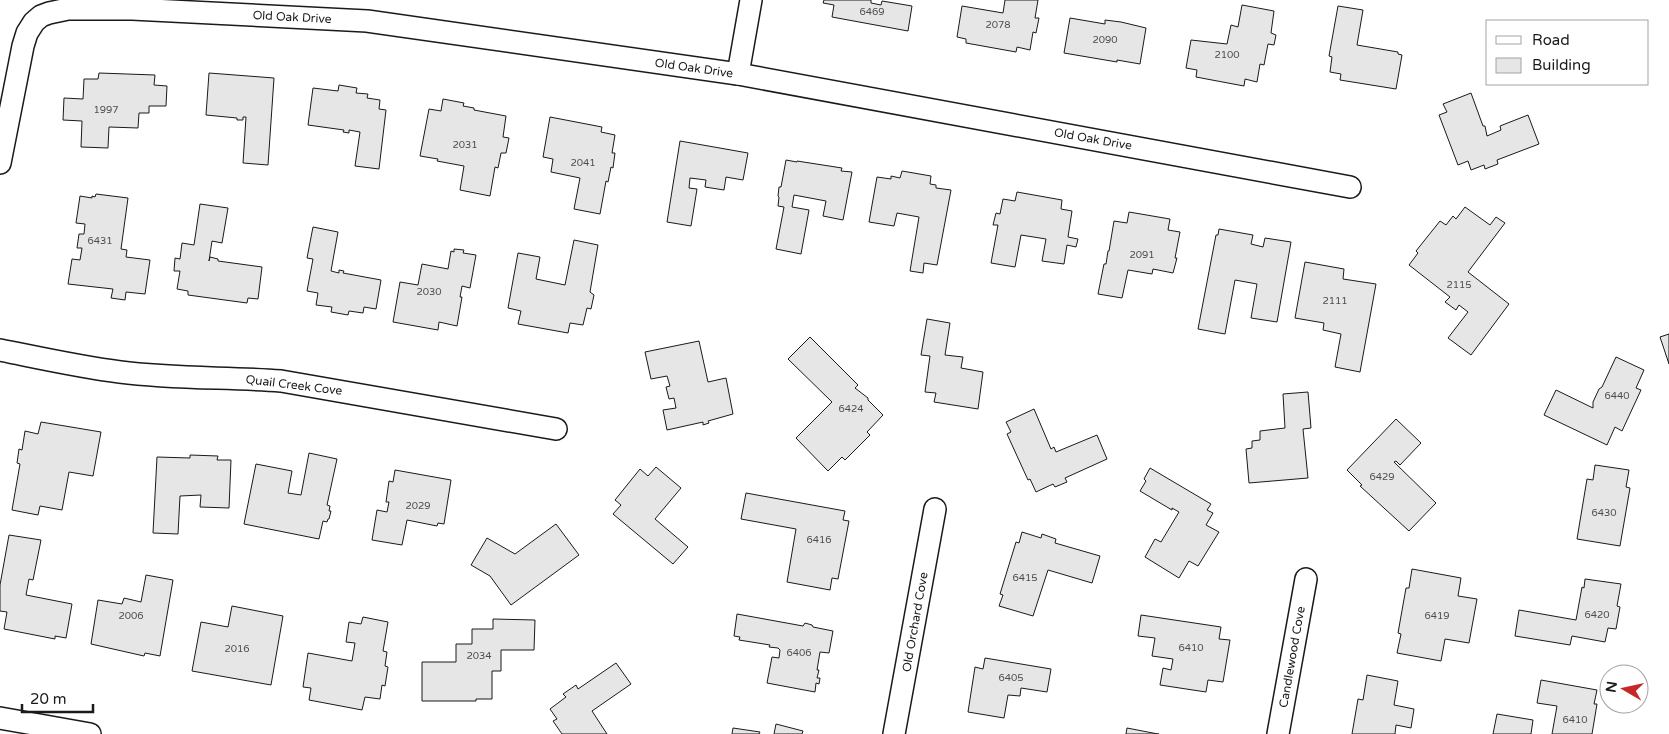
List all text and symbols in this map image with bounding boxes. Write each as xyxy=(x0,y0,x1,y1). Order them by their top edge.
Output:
house number: 6469 xyxy=(859,6,885,18)
street label: Old Oak Drive xyxy=(252,8,332,26)
house number: 2078 xyxy=(985,19,1011,31)
legend xyxy=(1486,20,1649,85)
text: Road xyxy=(1532,31,1570,49)
house number: 2090 xyxy=(1092,34,1118,46)
house number: 2100 xyxy=(1214,49,1240,61)
street label: Old Oak Drive xyxy=(654,56,734,80)
text: Building xyxy=(1532,56,1591,74)
house number: 1997 xyxy=(93,104,119,116)
street label: Old Oak Drive xyxy=(1053,125,1133,153)
house number: 2031 xyxy=(452,139,478,151)
house number: 2041 xyxy=(570,157,596,169)
house number: 6431 xyxy=(87,235,113,247)
house number: 2091 xyxy=(1129,249,1155,261)
house number: 2115 xyxy=(1446,279,1472,291)
house number: 2030 xyxy=(416,286,442,298)
house number: 2111 xyxy=(1322,295,1348,307)
street label: Quail Creek Cove xyxy=(245,372,343,398)
house number: 6440 xyxy=(1604,390,1630,402)
house number: 6424 xyxy=(838,403,864,415)
house number: 6429 xyxy=(1369,471,1395,483)
house number: 2029 xyxy=(405,500,431,512)
house number: 6430 xyxy=(1591,507,1617,519)
house number: 6416 xyxy=(806,534,832,546)
street label: Old Orchard Cove xyxy=(899,571,931,673)
house number: 6415 xyxy=(1012,572,1038,584)
street label: Candlewood Cove xyxy=(1276,605,1308,709)
house number: 6420 xyxy=(1584,609,1610,621)
house number: 2006 xyxy=(118,610,144,622)
house number: 6419 xyxy=(1424,610,1450,622)
house number: 6410 xyxy=(1178,642,1204,654)
house number: 2016 xyxy=(224,643,250,655)
house number: 6406 xyxy=(786,647,812,659)
house number: 2034 xyxy=(466,650,492,662)
north arrow xyxy=(1599,664,1649,714)
house number: 6405 xyxy=(998,672,1024,684)
text: N xyxy=(1602,680,1621,694)
scale bar xyxy=(22,682,94,714)
text: 20 m xyxy=(30,690,67,708)
house number: 6410 xyxy=(1562,714,1588,726)

